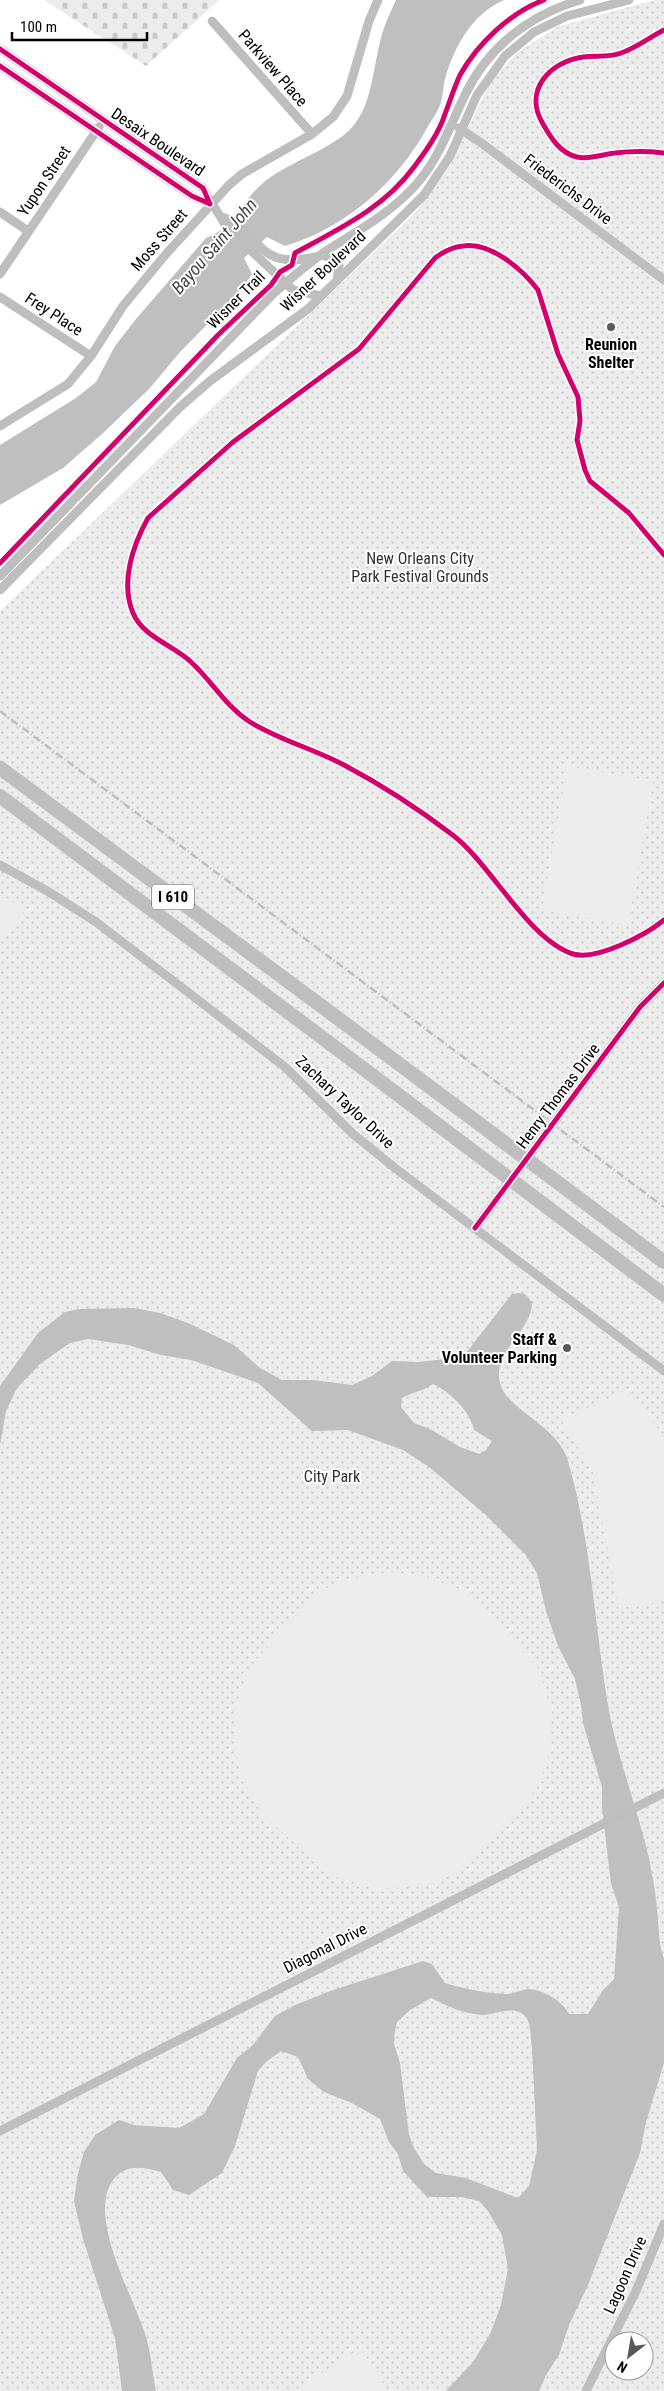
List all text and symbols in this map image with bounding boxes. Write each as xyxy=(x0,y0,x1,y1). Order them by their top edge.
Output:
scale bar xyxy=(12,10,148,42)
text: 100 m xyxy=(20,18,57,36)
street label: Parkview Place xyxy=(234,26,312,110)
street label: Desaix Boulevard xyxy=(108,104,208,180)
street label: Yupon Street xyxy=(14,142,75,220)
street label: Friederichs Drive xyxy=(520,150,616,228)
water label: Bayou Saint John xyxy=(167,194,261,298)
street label: Moss Street xyxy=(127,205,191,275)
street label: Wisner Boulevard xyxy=(276,227,370,315)
street label: Wisner Trail xyxy=(203,267,269,333)
street label: Frey Place xyxy=(22,288,86,340)
marker: Reunion Shelter xyxy=(605,321,617,333)
place label: Reunion Shelter xyxy=(585,335,637,372)
park label: New Orleans City Park Festival Grounds xyxy=(351,549,489,586)
road number: I 610 xyxy=(152,884,194,910)
street label: Henry Thomas Drive xyxy=(512,1040,604,1152)
street label: Zachary Taylor Drive xyxy=(292,1052,398,1152)
place label: Staff & Volunteer Parking xyxy=(442,1330,557,1367)
marker: Staff & Volunteer Parking xyxy=(561,1342,573,1354)
park label: City Park xyxy=(304,1467,361,1486)
street label: Diagonal Drive xyxy=(280,1919,370,1977)
street label: Lagoon Drive xyxy=(600,2233,650,2317)
north arrow xyxy=(604,2331,654,2381)
text: N xyxy=(615,2358,630,2376)

